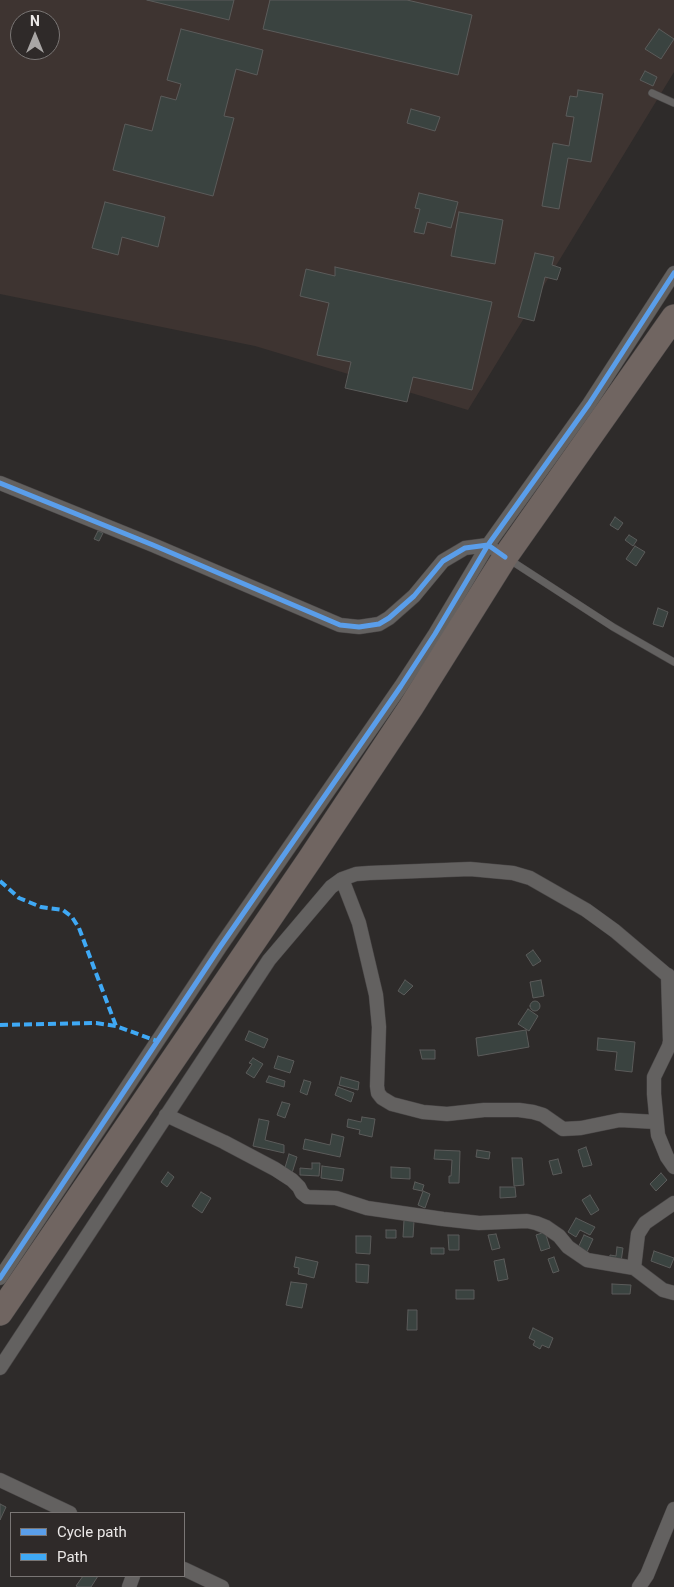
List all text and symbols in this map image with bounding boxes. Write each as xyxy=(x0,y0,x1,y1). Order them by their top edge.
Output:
north arrow xyxy=(10,10,60,60)
text: N xyxy=(30,13,40,29)
legend xyxy=(10,1512,185,1577)
text: Cycle path xyxy=(57,1523,127,1541)
text: Path xyxy=(57,1548,88,1566)

